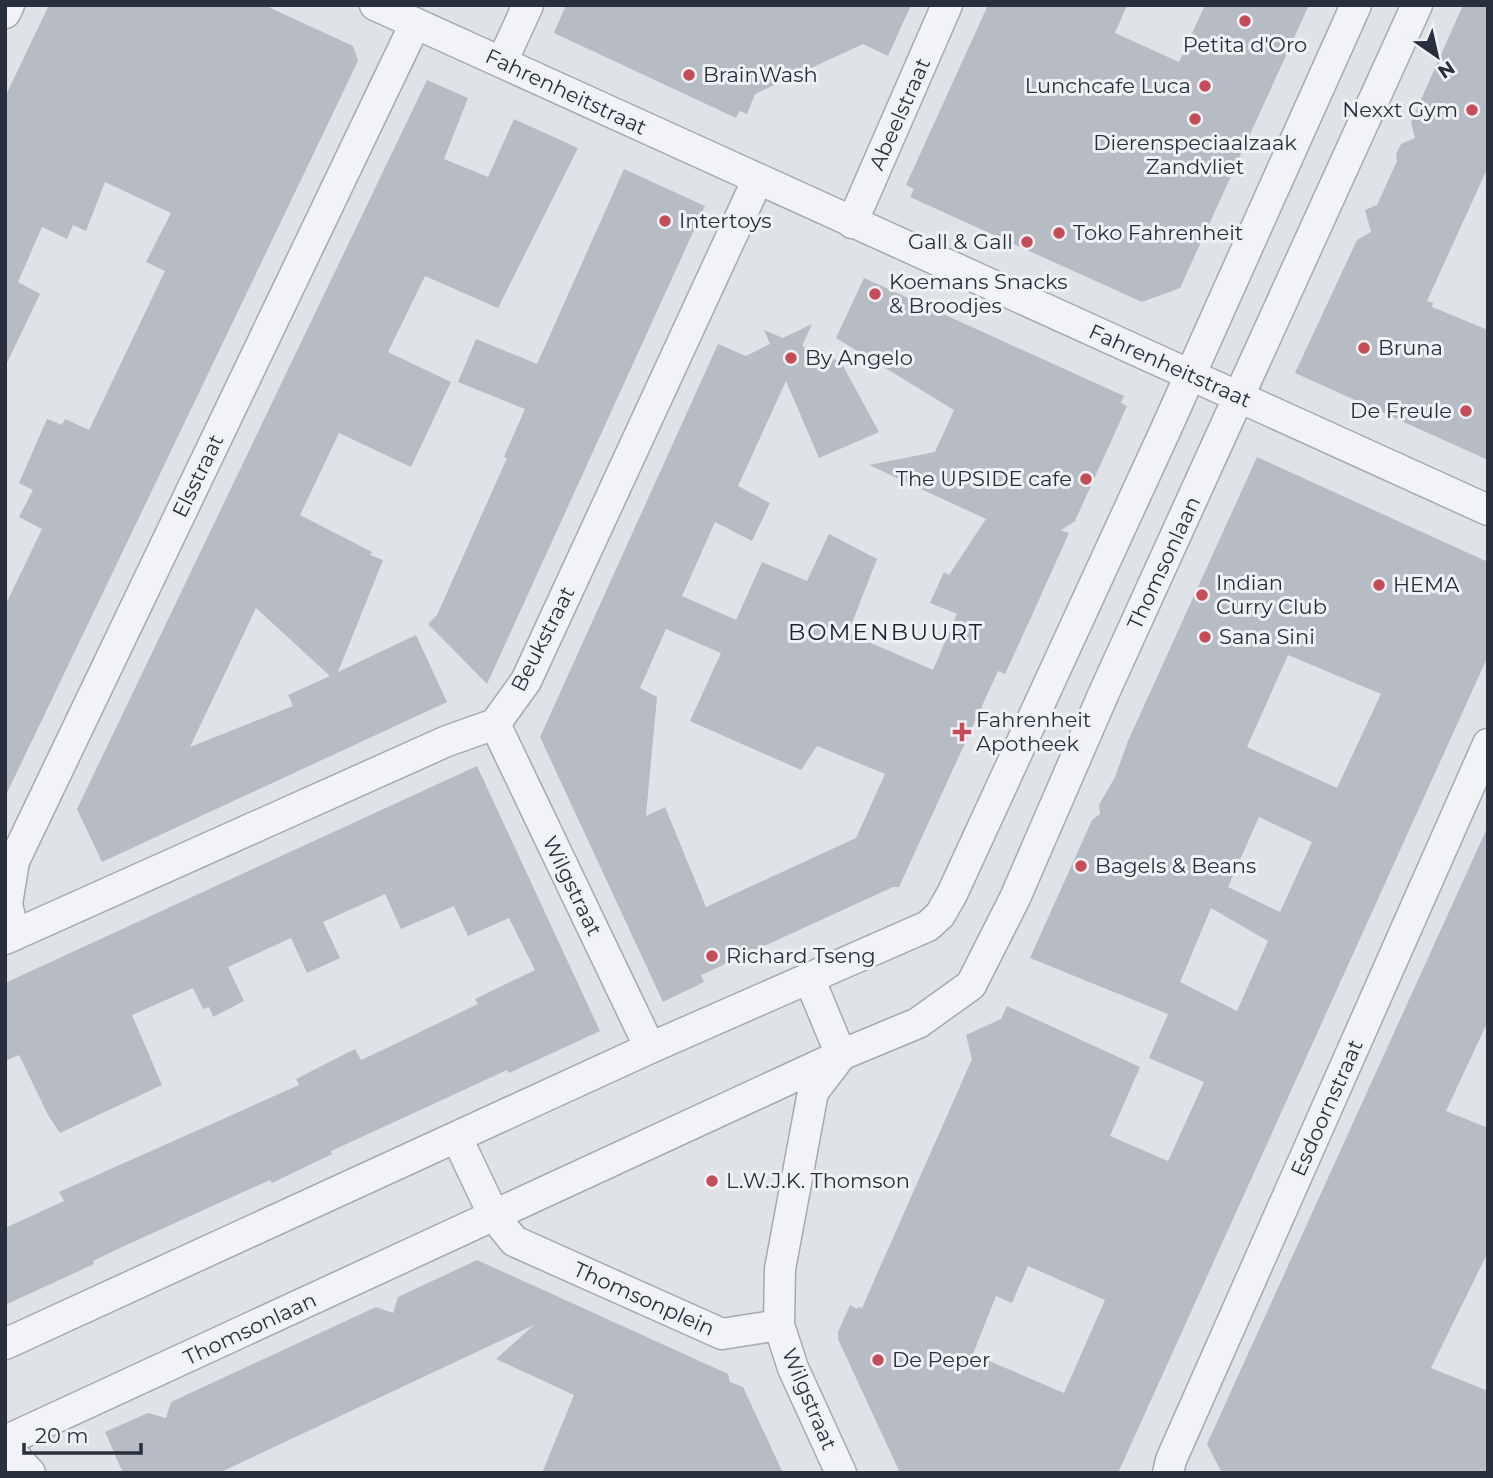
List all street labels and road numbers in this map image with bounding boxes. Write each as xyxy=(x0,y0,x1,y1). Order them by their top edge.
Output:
street label: Fahrenheitstraat xyxy=(482,43,651,140)
street label: Abeelstraat xyxy=(864,54,935,174)
street label: Fahrenheitstraat xyxy=(1085,319,1255,413)
street label: Elsstraat xyxy=(167,430,228,522)
street label: Thomsonlaan xyxy=(1122,492,1205,633)
street label: Beukstraat xyxy=(505,582,580,695)
street label: Wilgstraat xyxy=(537,832,607,940)
street label: Esdoornstraat xyxy=(1285,1036,1368,1180)
street label: Thomsonplein xyxy=(570,1256,719,1341)
street label: Thomsonlaan xyxy=(179,1287,320,1370)
street label: Wilgstraat xyxy=(777,1344,842,1454)

